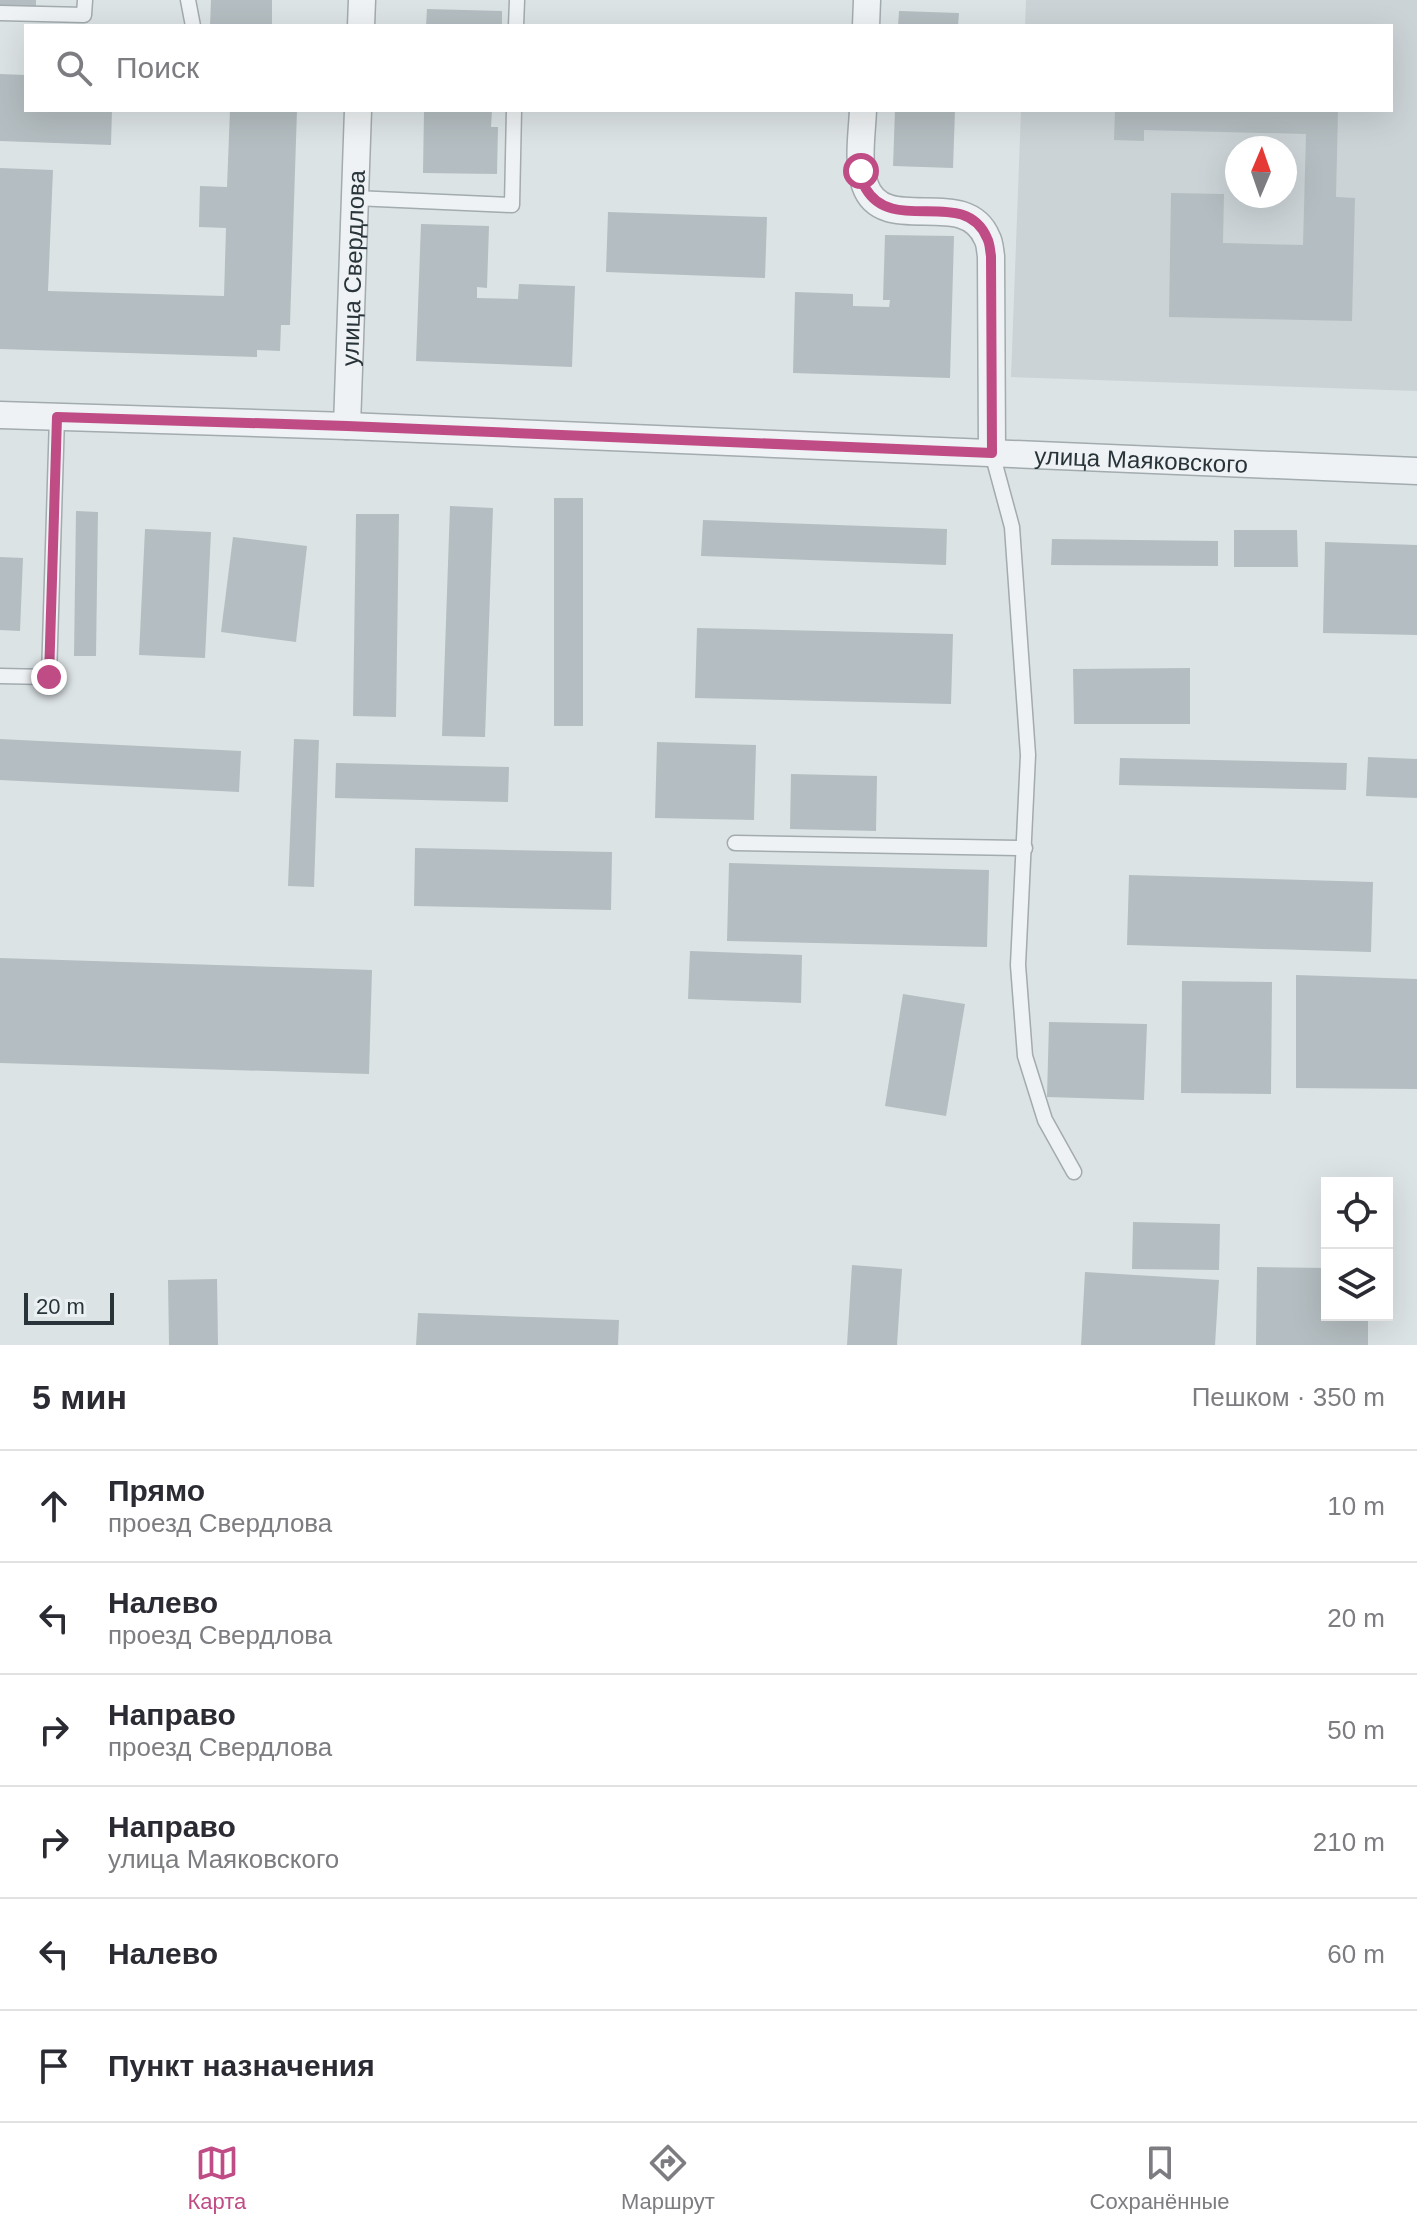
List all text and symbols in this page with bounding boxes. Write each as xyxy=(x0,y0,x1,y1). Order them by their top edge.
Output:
search box xyxy=(24,24,1393,112)
icon: search xyxy=(52,46,96,90)
text: Поиск xyxy=(116,51,199,84)
north arrow xyxy=(1225,136,1297,208)
route start xyxy=(843,153,879,189)
street label: улица Свердлова xyxy=(336,169,369,367)
street label: улица Маяковского xyxy=(1034,441,1248,477)
route end xyxy=(31,659,67,695)
map controls xyxy=(1321,1177,1393,1321)
button: locate xyxy=(1321,1177,1393,1249)
button: layers xyxy=(1321,1249,1393,1321)
scale bar xyxy=(24,1289,114,1325)
text: 20 m xyxy=(36,1294,85,1319)
text: 5 мин xyxy=(32,1378,127,1416)
text: Пешком · 350 m xyxy=(1192,1382,1385,1412)
text: Прямо xyxy=(108,1474,205,1507)
icon: ahead xyxy=(32,1484,76,1528)
text: 10 m xyxy=(1327,1491,1385,1521)
text: проезд Свердлова xyxy=(108,1508,332,1538)
text: Налево xyxy=(108,1586,218,1619)
icon: left xyxy=(32,1596,76,1640)
text: 20 m xyxy=(1327,1603,1385,1633)
text: проезд Свердлова xyxy=(108,1620,332,1650)
text: Направо xyxy=(108,1698,236,1731)
icon: right xyxy=(32,1708,76,1752)
text: 50 m xyxy=(1327,1715,1385,1745)
text: проезд Свердлова xyxy=(108,1732,332,1762)
text: Направо xyxy=(108,1810,236,1843)
icon: right xyxy=(32,1820,76,1864)
text: 210 m xyxy=(1313,1827,1385,1857)
text: улица Маяковского xyxy=(108,1844,339,1874)
icon: left xyxy=(32,1932,76,1976)
text: Налево xyxy=(108,1937,218,1970)
text: 60 m xyxy=(1327,1939,1385,1969)
icon: arrive xyxy=(32,2044,76,2088)
text: Пункт назначения xyxy=(108,2049,375,2082)
tab: Карта xyxy=(187,2141,246,2215)
tab: Маршрут xyxy=(621,2141,715,2215)
tab: Сохранённые xyxy=(1090,2141,1230,2215)

